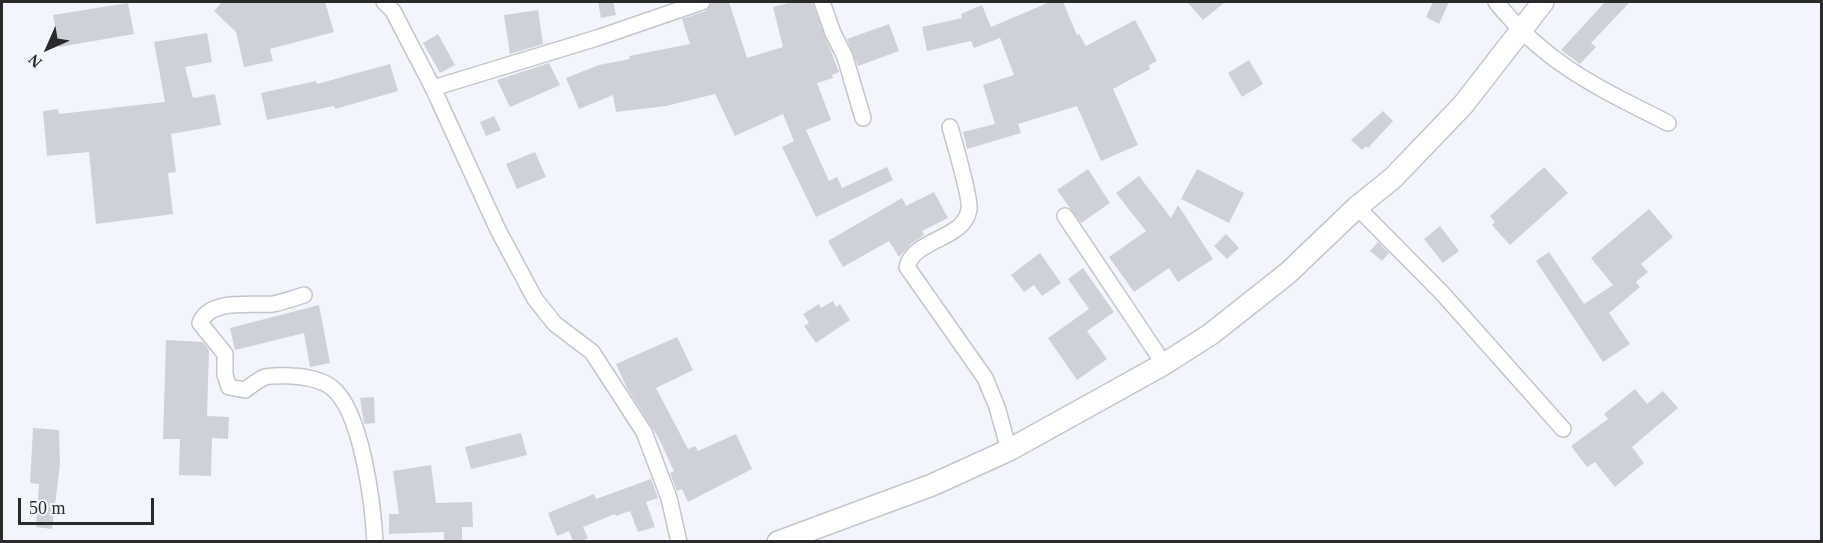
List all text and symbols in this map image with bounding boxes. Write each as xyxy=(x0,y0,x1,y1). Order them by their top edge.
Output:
north arrow xyxy=(18,18,78,78)
text: N xyxy=(25,51,45,71)
scale bar xyxy=(21,486,158,524)
text: 50 m xyxy=(29,498,66,518)

